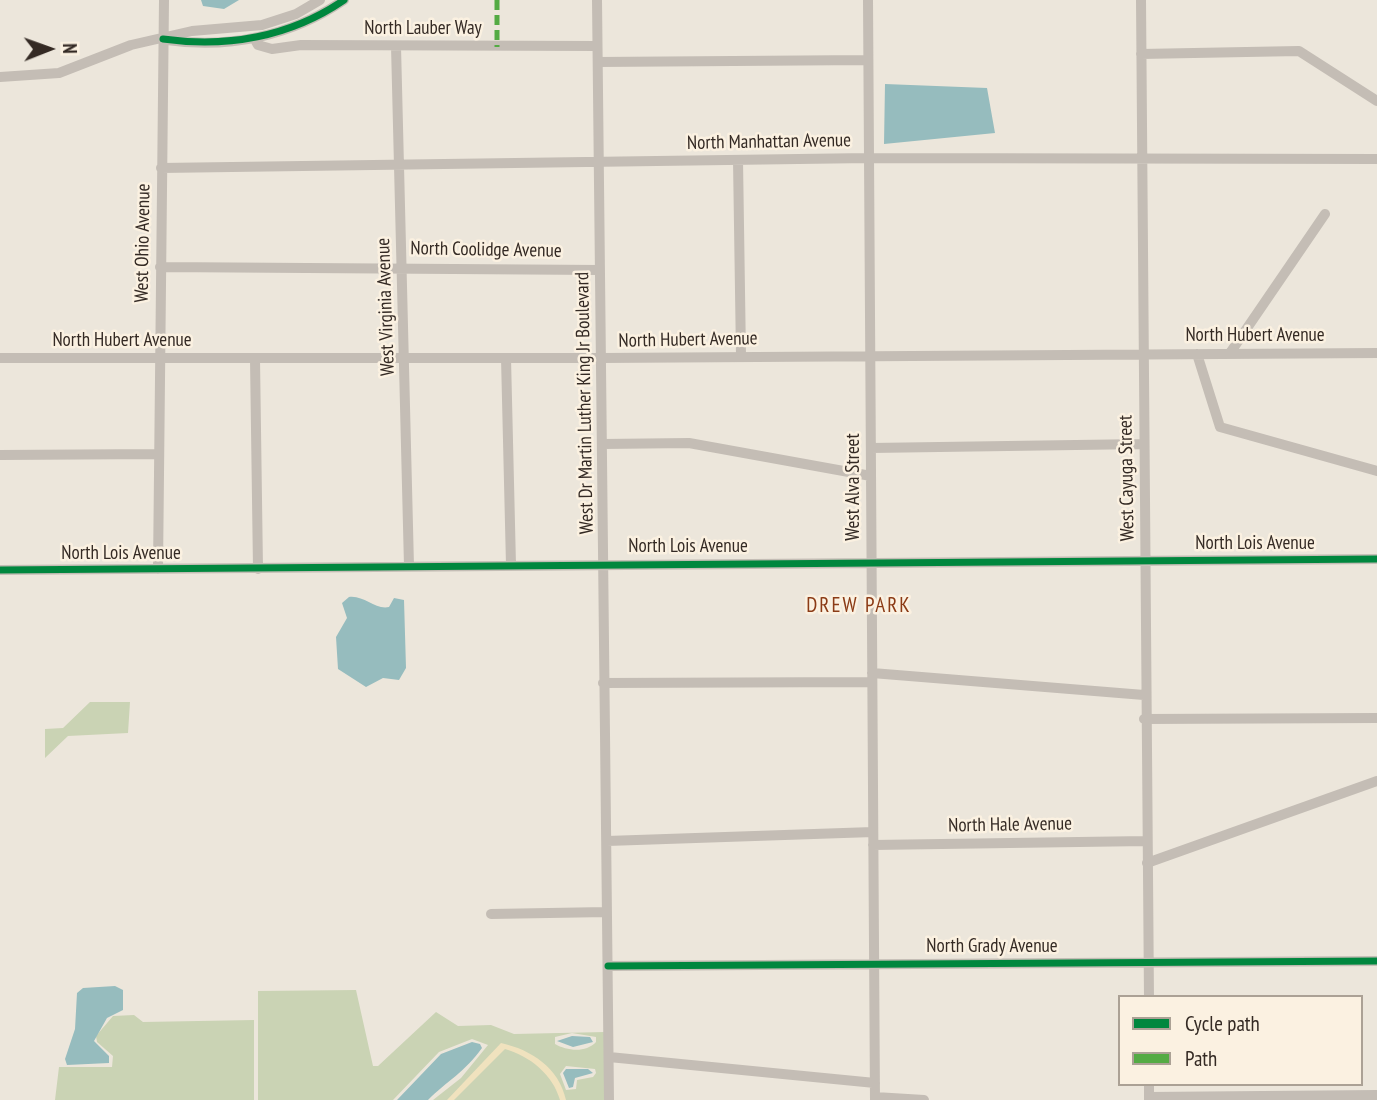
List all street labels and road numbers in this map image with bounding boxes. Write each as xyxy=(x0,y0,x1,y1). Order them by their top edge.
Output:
street label: North Lauber Way xyxy=(364,18,482,40)
street label: North Manhattan Avenue xyxy=(687,129,851,155)
street label: West Ohio Avenue xyxy=(131,183,155,303)
street label: North Coolidge Avenue xyxy=(410,237,562,263)
street label: West Virginia Avenue xyxy=(372,238,400,376)
street label: West Dr Martin Luther King Jr Boulevard xyxy=(571,272,599,534)
street label: North Hubert Avenue xyxy=(1185,325,1325,347)
street label: North Hubert Avenue xyxy=(618,327,758,353)
street label: North Hubert Avenue xyxy=(52,330,192,352)
street label: West Cayuga Street xyxy=(1115,415,1139,541)
street label: West Alva Street xyxy=(843,433,865,541)
street label: North Lois Avenue xyxy=(1195,533,1315,555)
street label: North Lois Avenue xyxy=(628,536,748,558)
street label: North Lois Avenue xyxy=(61,543,181,565)
street label: North Hale Avenue xyxy=(948,813,1072,837)
street label: North Grady Avenue xyxy=(926,936,1058,958)

